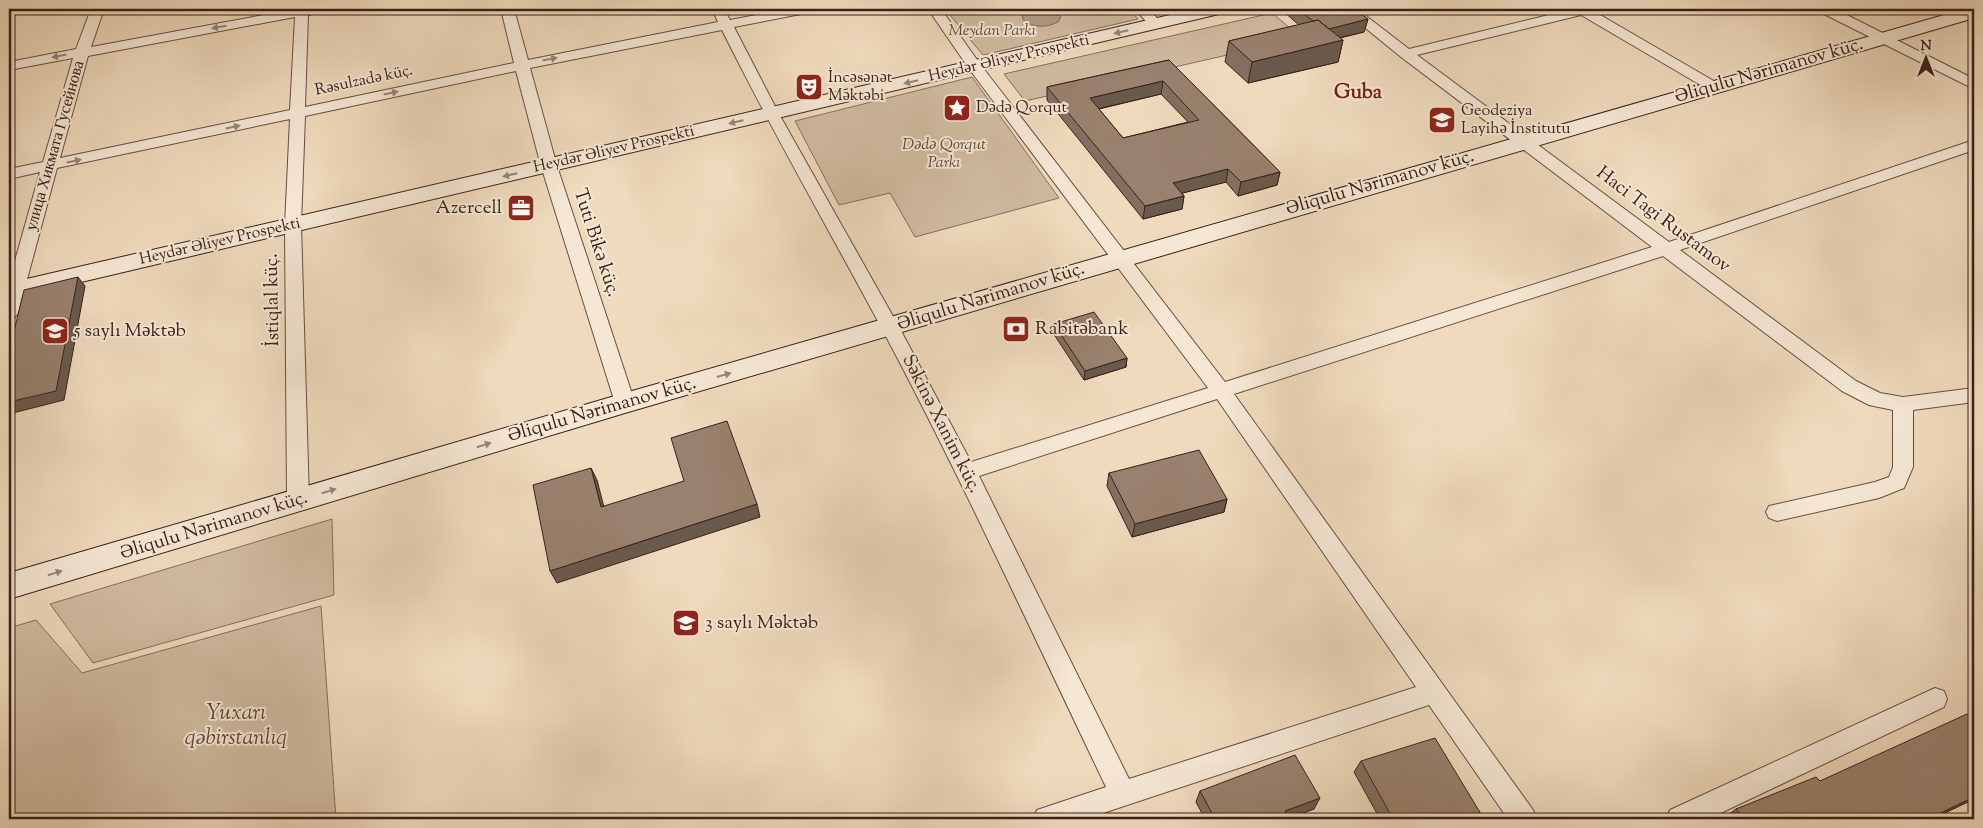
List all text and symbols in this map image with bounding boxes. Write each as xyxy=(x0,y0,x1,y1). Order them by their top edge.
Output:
park label: Meydan Parkı xyxy=(948,20,1036,43)
one-way arrow xyxy=(212,23,227,31)
one-way arrow xyxy=(1113,28,1128,36)
street label: Heydər Əliyev Prospekti xyxy=(926,29,1092,89)
street label: Əliqulu Nərimanov küç. xyxy=(1672,31,1866,111)
north arrow xyxy=(1900,32,1950,82)
text: N xyxy=(1920,37,1932,57)
one-way arrow xyxy=(51,53,67,61)
one-way arrow xyxy=(543,55,559,63)
street label: улица Хикмата Гусейнова xyxy=(21,58,91,234)
street label: Rəsulzadə küç. xyxy=(313,59,415,103)
place label: İncəsənət Məktəbi xyxy=(828,67,893,108)
theatre icon: İncəsənət Məktəbi xyxy=(794,72,824,102)
one-way arrow xyxy=(903,78,919,86)
district label: Guba xyxy=(1334,79,1383,108)
one-way arrow xyxy=(384,89,399,97)
place icon: Dədə Qorqut xyxy=(942,93,972,123)
place label: Dədə Qorqut xyxy=(976,97,1067,120)
place label: Geodeziya Layihə İnstitutu xyxy=(1461,100,1571,141)
school or university icon: Geodeziya Layihə İnstitutu xyxy=(1427,105,1457,135)
one-way arrow xyxy=(729,118,744,126)
street label: Heydər Əliyev Prospekti xyxy=(531,120,697,180)
one-way arrow xyxy=(225,123,241,131)
park label: Dədə Qorqut Parkı xyxy=(902,134,986,175)
street label: Əliqulu Nərimanov küç. xyxy=(1283,143,1477,223)
one-way arrow xyxy=(66,157,81,165)
street label: Haci Tagi Rustamov xyxy=(1590,160,1736,280)
one-way arrow xyxy=(502,171,517,179)
street label: Tuti Bikə küç. xyxy=(566,185,626,301)
office icon: Azercell xyxy=(506,193,536,223)
place label: Azercell xyxy=(435,195,502,222)
street label: Heydər Əliyev Prospekti xyxy=(137,212,303,272)
street label: İstiqlal küç. xyxy=(259,253,287,347)
street label: Əliqulu Nərimanov küç. xyxy=(894,256,1088,338)
bank icon: Rabitəbank xyxy=(1001,314,1031,344)
school or university icon: 5 saylı Məktəb xyxy=(40,316,70,346)
place label: Rabitəbank xyxy=(1035,316,1129,343)
place label: 5 saylı Məktəb xyxy=(73,318,186,345)
street label: Səkinə Xanim küç. xyxy=(894,350,988,498)
street label: Əliqulu Nərimanov küç. xyxy=(505,370,699,450)
one-way arrow xyxy=(717,370,732,378)
one-way arrow xyxy=(477,441,492,449)
street label: Əliqulu Nərimanov küç. xyxy=(117,485,311,567)
one-way arrow xyxy=(321,487,336,495)
one-way arrow xyxy=(48,568,63,576)
school or university icon: 3 saylı Məktəb xyxy=(671,608,701,638)
place label: 3 saylı Məktəb xyxy=(705,610,818,637)
park label: Yuxarı qəbirstanlıq xyxy=(185,698,287,755)

